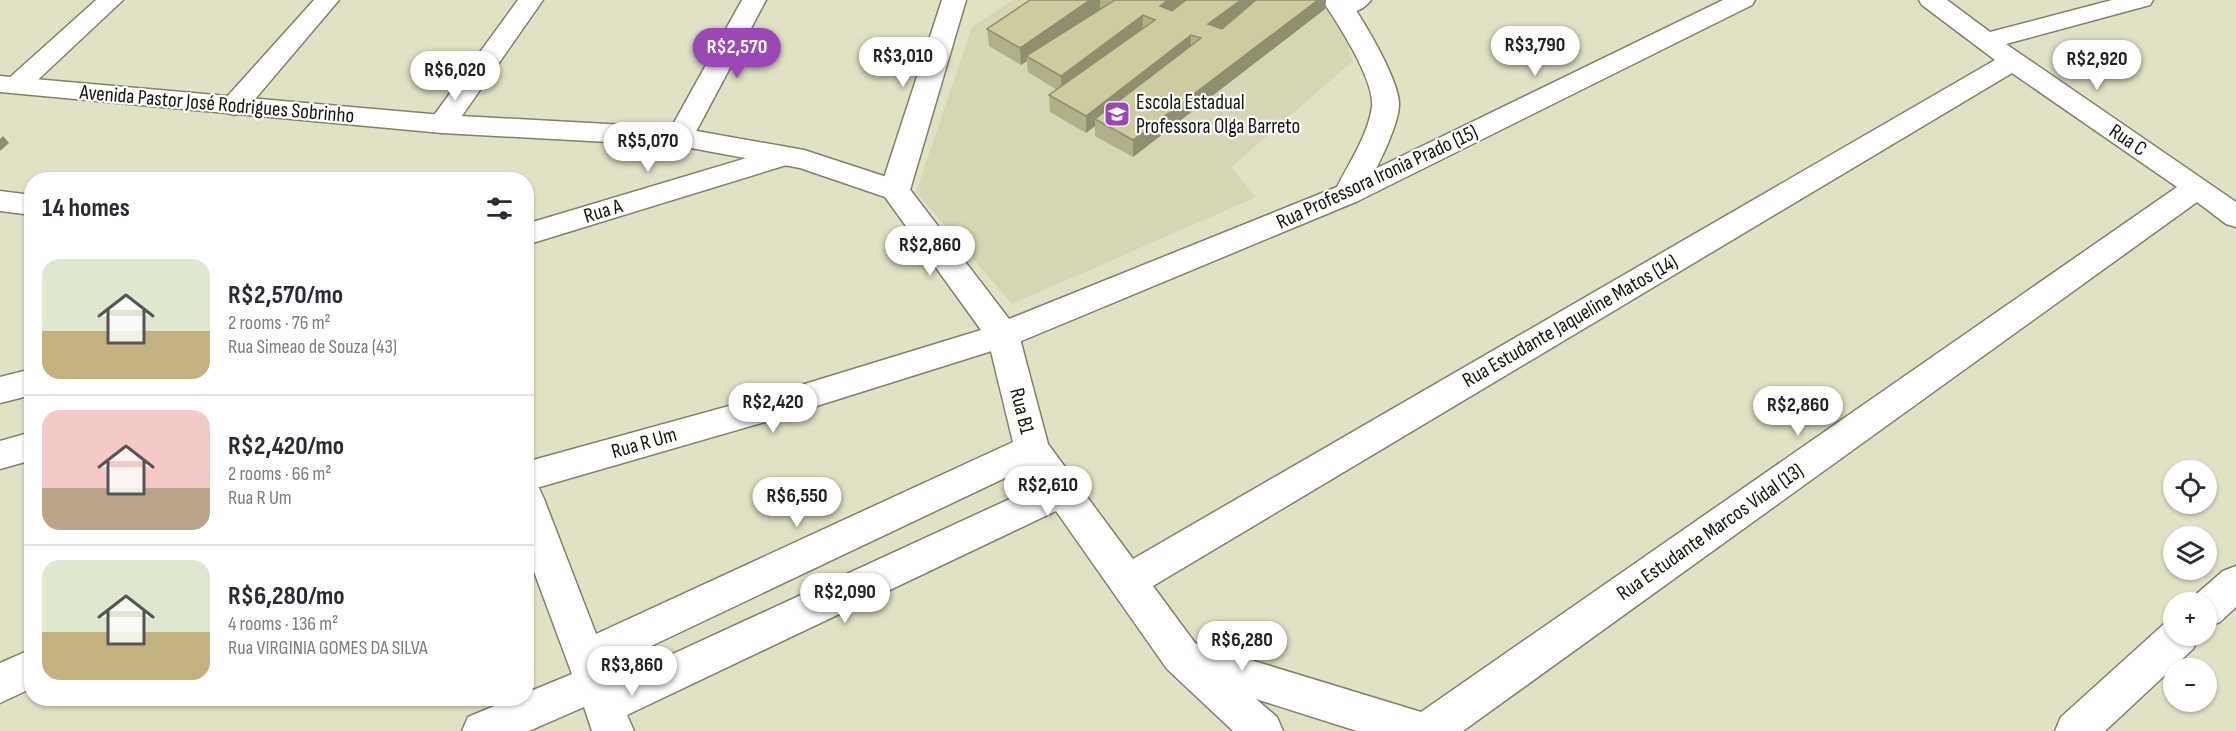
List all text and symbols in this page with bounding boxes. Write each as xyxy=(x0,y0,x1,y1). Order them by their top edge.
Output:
pin: R$3,790 xyxy=(1480,26,1590,77)
pin: R$2,570 xyxy=(682,28,792,79)
text: R$3,790 xyxy=(1505,33,1565,57)
text: R$2,570 xyxy=(707,35,767,59)
pin: R$3,010 xyxy=(848,37,958,88)
pin: R$2,920 xyxy=(2042,40,2152,91)
text: R$3,010 xyxy=(873,44,933,68)
text: R$2,920 xyxy=(2066,47,2128,71)
pin: R$6,020 xyxy=(400,51,510,102)
text: R$6,020 xyxy=(424,58,486,82)
street label: Avenida Pastor José Rodrigues Sobrinho xyxy=(78,79,355,128)
place label: Escola Estadual Professora Olga Barreto xyxy=(1136,90,1300,139)
school or university icon: Escola Estadual Professora Olga Barreto xyxy=(1102,99,1132,129)
street label: Rua C xyxy=(2104,118,2152,162)
street label: Rua Professora Ironia Prado (15) xyxy=(1272,119,1482,235)
pin: R$5,070 xyxy=(593,122,703,173)
text: R$5,070 xyxy=(618,129,678,153)
icon: filters xyxy=(483,192,516,225)
text: 14 homes xyxy=(42,193,130,224)
street label: Rua A xyxy=(581,193,626,229)
pin: R$2,860 xyxy=(875,226,985,277)
text: R$2,860 xyxy=(899,233,961,257)
street label: Rua Estudante Jaqueline Matos (14) xyxy=(1458,249,1682,393)
text: R$2,570/mo xyxy=(228,280,343,311)
icon: home xyxy=(90,283,162,355)
text: 2 rooms · 76 m² xyxy=(228,311,331,335)
text: Rua Simeao de Souza (43) xyxy=(228,335,397,359)
pin: R$2,420 xyxy=(718,383,828,434)
street label: Rua B1 xyxy=(1004,385,1040,437)
pin: R$2,860 xyxy=(1743,386,1853,437)
text: R$2,420 xyxy=(742,390,804,414)
text: R$2,860 xyxy=(1767,393,1829,417)
street label: Rua R Um xyxy=(608,422,680,464)
text: R$2,420/mo xyxy=(228,431,344,462)
icon: home xyxy=(90,434,162,506)
street label: Rua Estudante Marcos Vidal (13) xyxy=(1612,458,1808,606)
map controls xyxy=(2163,460,2217,712)
button: locate xyxy=(2163,460,2217,514)
text: 2 rooms · 66 m² xyxy=(228,462,332,486)
pin: R$2,610 xyxy=(993,466,1103,517)
text: R$2,610 xyxy=(1018,473,1078,497)
pin: R$6,550 xyxy=(742,477,852,528)
text: R$6,550 xyxy=(766,484,828,508)
text: Rua R Um xyxy=(228,486,292,510)
button: layers xyxy=(2163,526,2217,580)
pin: R$2,090 xyxy=(790,573,900,624)
text: R$2,090 xyxy=(814,580,876,604)
text: R$6,280/mo xyxy=(228,581,345,612)
icon: home xyxy=(90,584,162,656)
button: + xyxy=(2163,592,2217,646)
text: 4 rooms · 136 m² xyxy=(228,612,338,636)
pin: R$6,280 xyxy=(1187,621,1297,672)
text: R$6,280 xyxy=(1211,628,1273,652)
text: Rua VIRGINIA GOMES DA SILVA xyxy=(228,636,428,660)
pin: R$3,860 xyxy=(577,646,687,697)
text: R$3,860 xyxy=(601,653,663,677)
button: − xyxy=(2163,658,2217,712)

